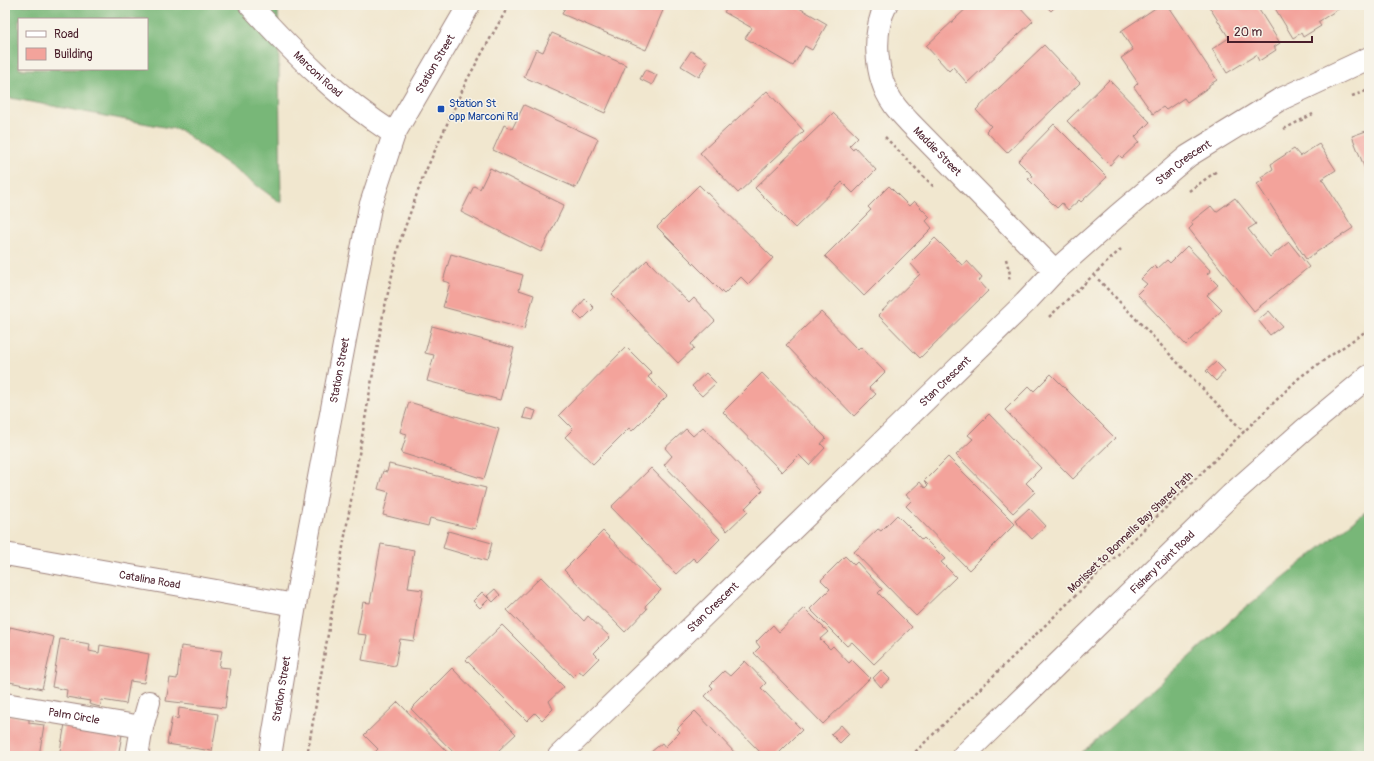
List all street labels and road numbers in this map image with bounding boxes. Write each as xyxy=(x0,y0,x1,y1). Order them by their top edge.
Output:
street label: Station Street xyxy=(413,32,458,96)
street label: Marconi Road xyxy=(291,49,345,100)
street label: Maddie Street xyxy=(910,124,964,179)
street label: Stan Crescent xyxy=(1153,137,1214,188)
street label: Station Street xyxy=(327,336,352,404)
street label: Stan Crescent xyxy=(917,353,974,409)
street label: Morisset to Bonnells Bay Shared Path xyxy=(1065,469,1196,596)
street label: Fishery Point Road xyxy=(1128,528,1197,597)
street label: Catalina Road xyxy=(118,568,181,592)
street label: Stan Crescent xyxy=(684,579,742,635)
street label: Station Street xyxy=(270,655,294,723)
street label: Palm Circle xyxy=(47,705,101,727)

